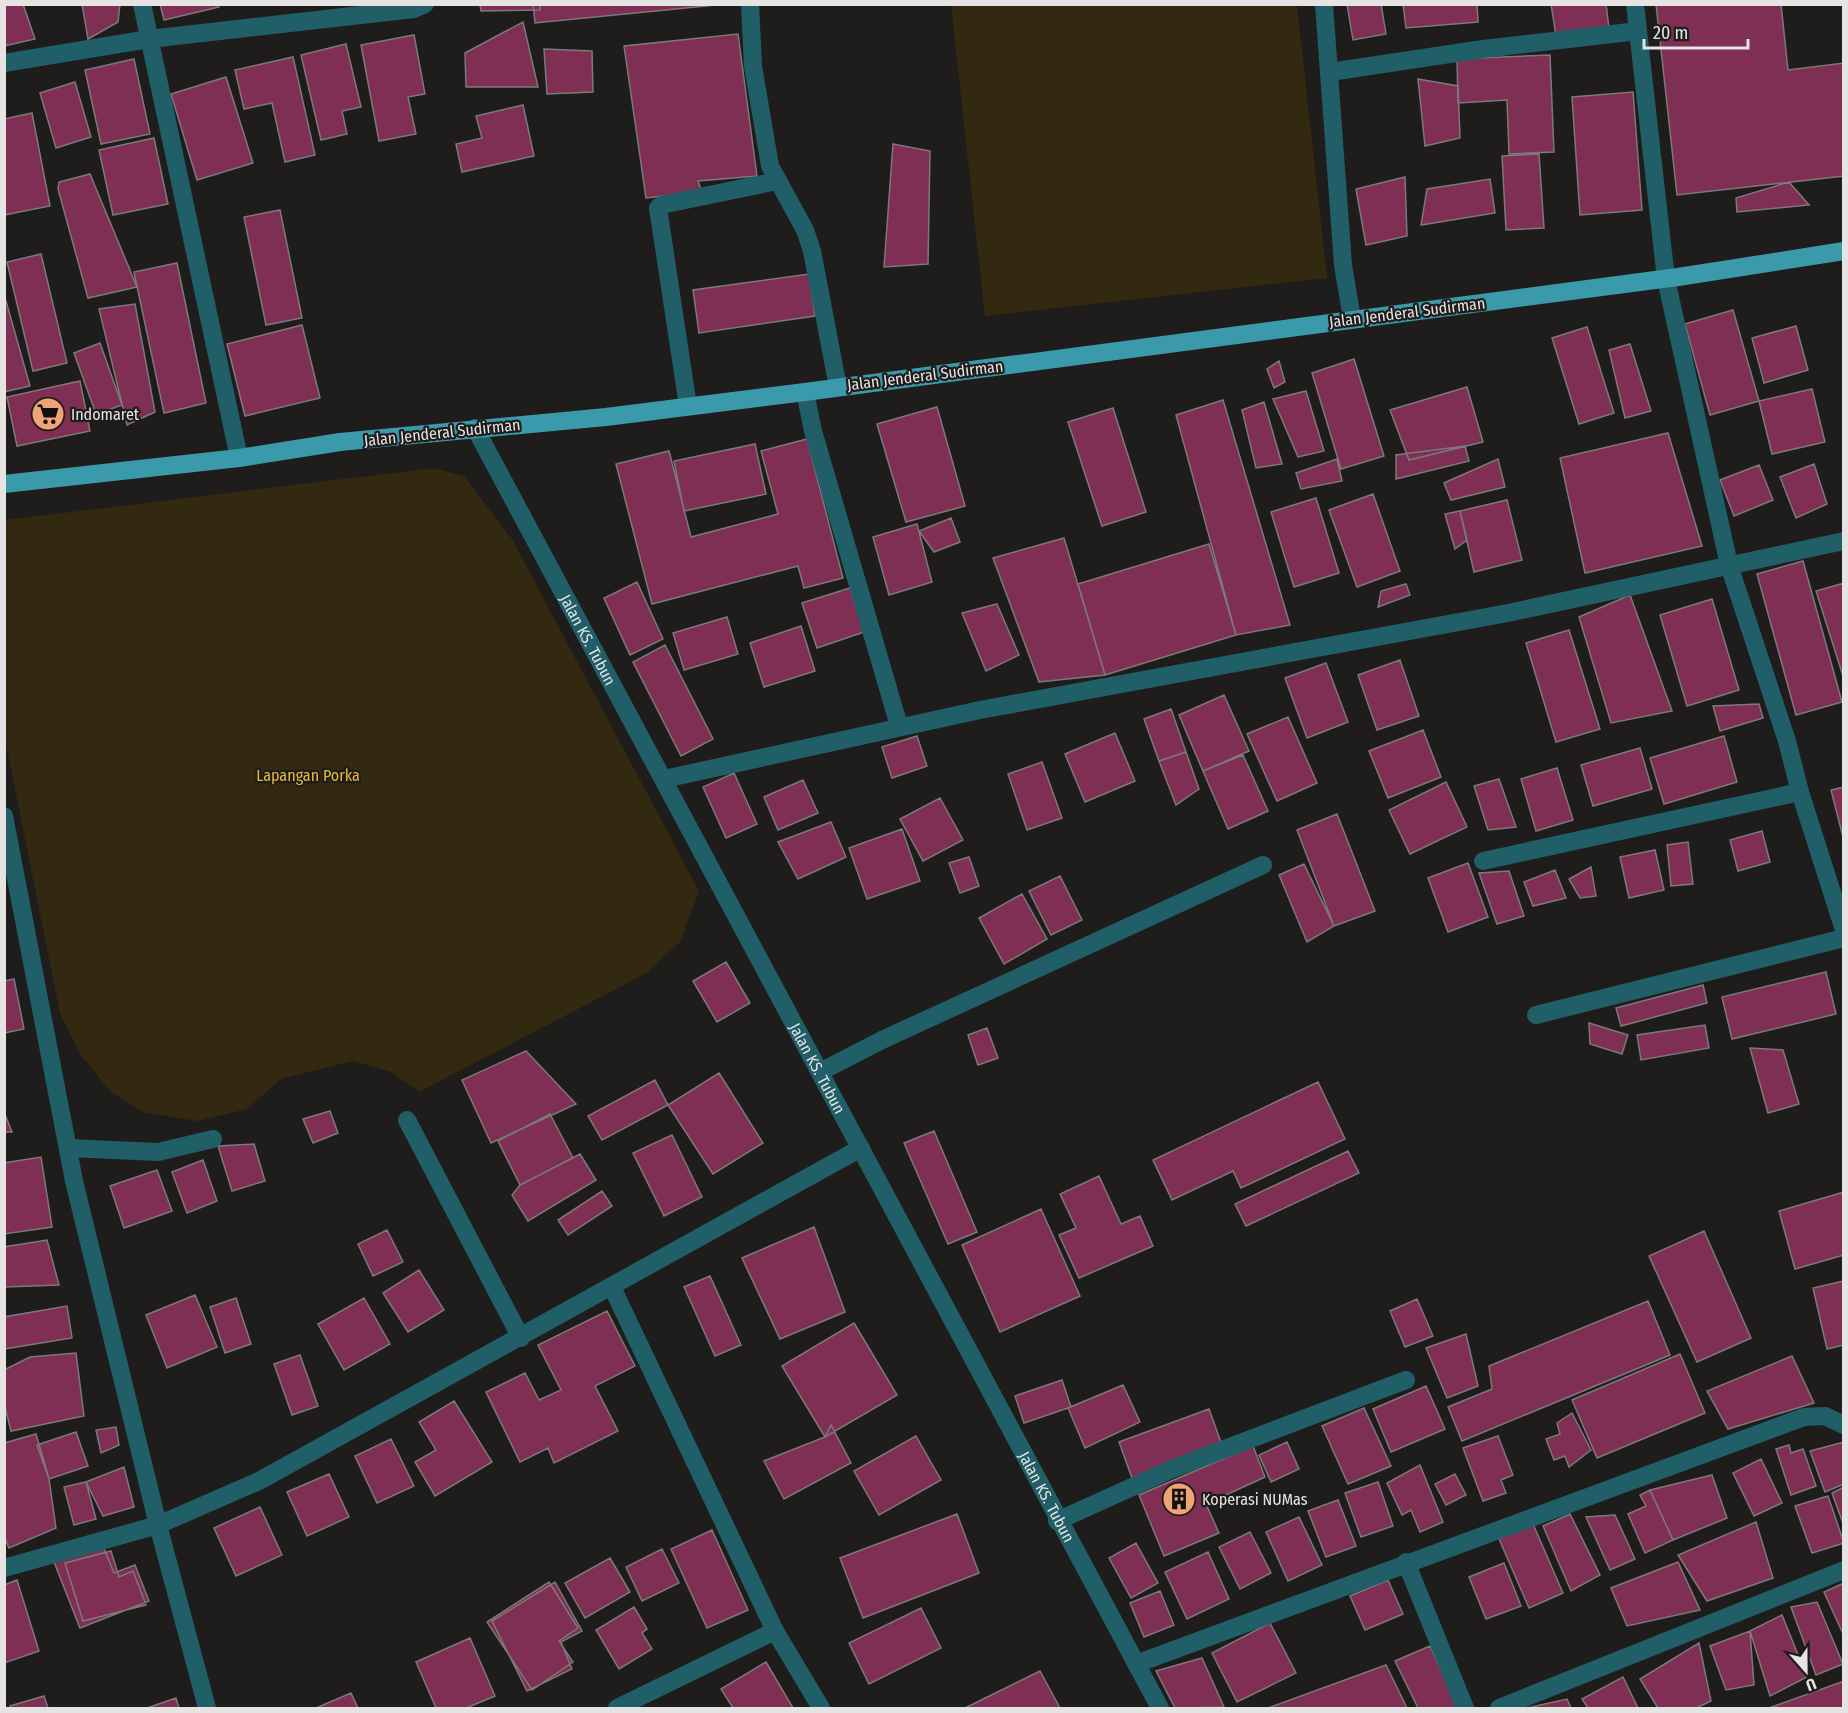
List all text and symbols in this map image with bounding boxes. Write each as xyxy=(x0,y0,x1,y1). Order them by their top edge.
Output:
scale bar xyxy=(1644,12,1748,50)
text: 20 m xyxy=(1653,22,1688,44)
street label: Jalan Jenderal Sudirman xyxy=(1328,293,1486,332)
street label: Jalan Jenderal Sudirman xyxy=(846,356,1004,395)
supermarket icon: Indomaret xyxy=(30,396,66,432)
place label: Indomaret xyxy=(71,405,140,424)
street label: Jalan Jenderal Sudirman xyxy=(363,415,521,450)
street label: Jalan KS. Tubun xyxy=(556,591,620,688)
park label: Lapangan Porka xyxy=(256,766,360,785)
street label: Jalan KS. Tubun xyxy=(785,1020,849,1117)
street label: Jalan KS. Tubun xyxy=(1014,1448,1078,1545)
building icon: Koperasi NUMas xyxy=(1161,1481,1197,1517)
place label: Koperasi NUMas xyxy=(1202,1490,1308,1509)
north arrow xyxy=(1776,1641,1836,1701)
text: U xyxy=(1803,1674,1819,1695)

